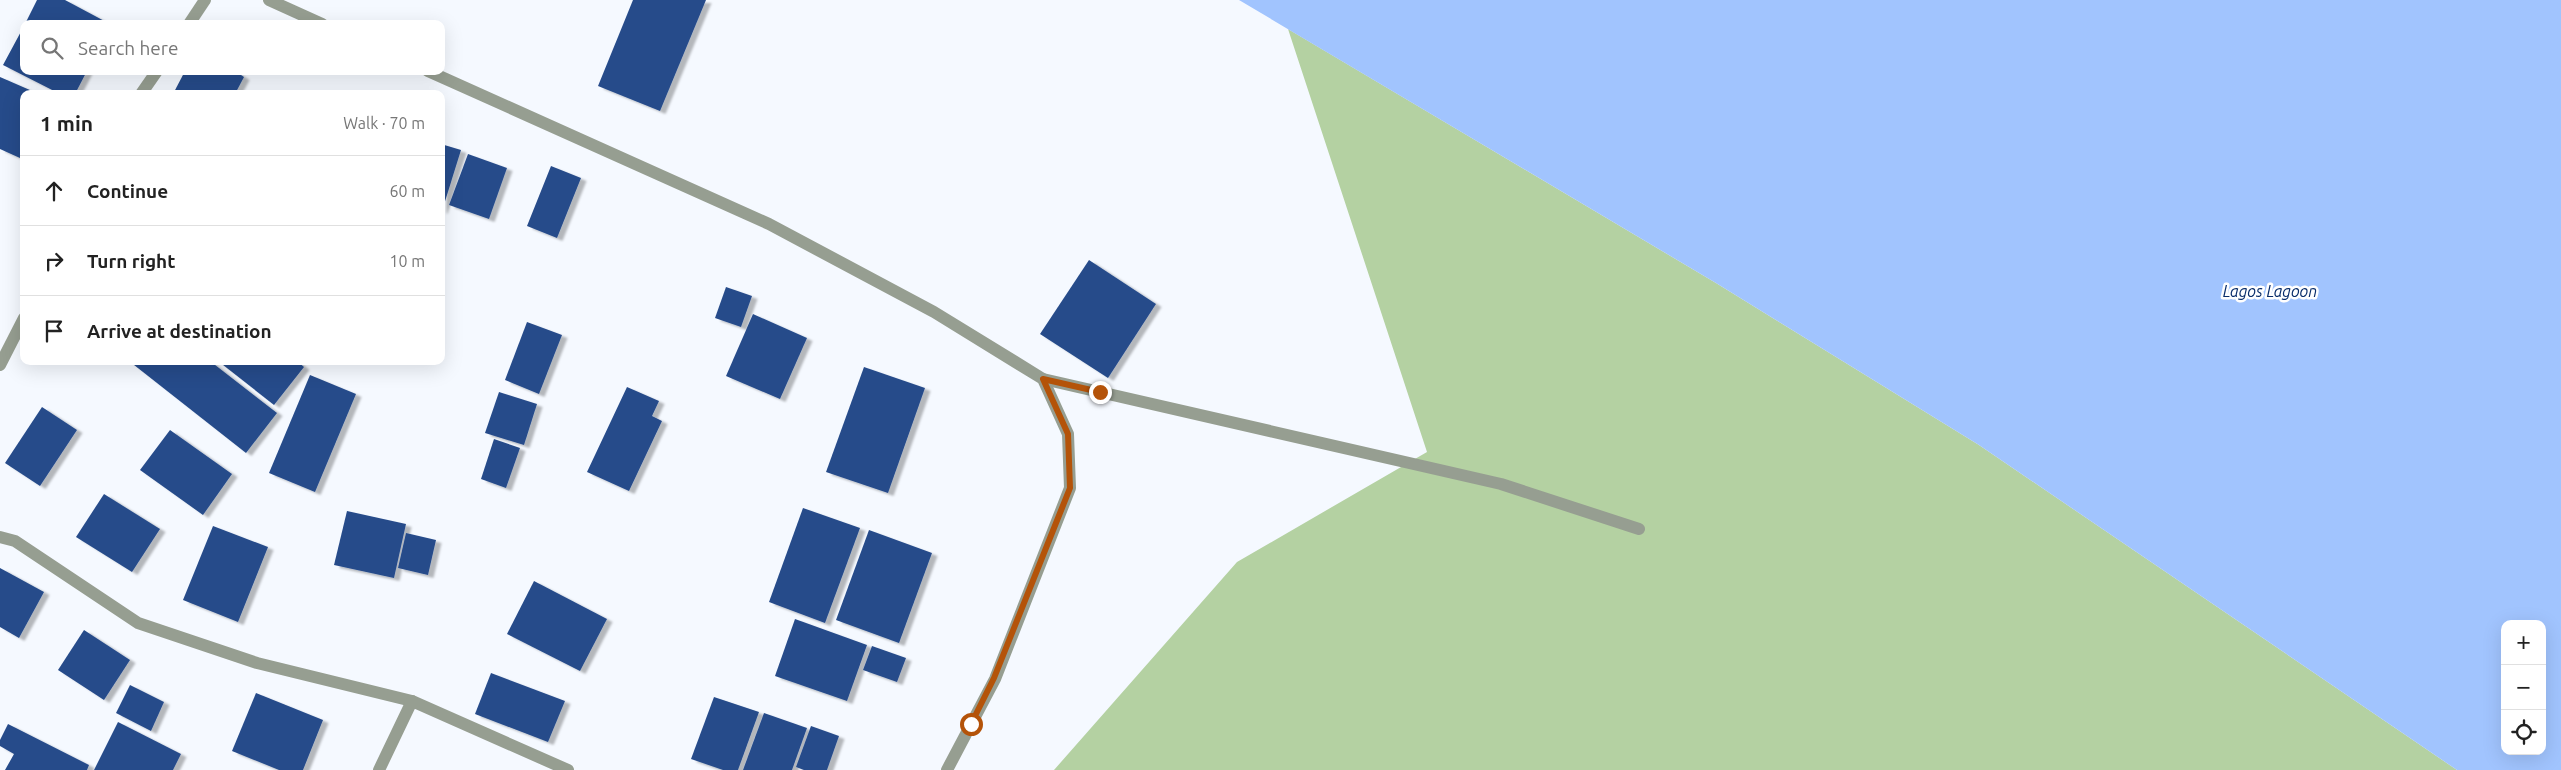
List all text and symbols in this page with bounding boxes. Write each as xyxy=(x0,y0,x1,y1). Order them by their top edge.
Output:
search box xyxy=(20,20,445,75)
icon: search xyxy=(38,34,66,62)
text: Search here xyxy=(78,37,178,59)
text: 1 min xyxy=(40,111,93,135)
text: Walk · 70 m xyxy=(343,114,425,132)
icon: ahead xyxy=(40,177,68,205)
text: Continue xyxy=(87,180,168,202)
text: 60 m xyxy=(389,182,425,200)
icon: right xyxy=(40,247,68,275)
text: Turn right xyxy=(87,250,175,272)
text: 10 m xyxy=(389,252,425,270)
water label: Lagos Lagoon xyxy=(2223,282,2317,300)
icon: arrive xyxy=(40,317,68,345)
text: Arrive at destination xyxy=(87,320,272,342)
route end xyxy=(1089,381,1112,404)
map controls xyxy=(2501,620,2546,755)
button: + xyxy=(2501,620,2546,665)
button: − xyxy=(2501,665,2546,710)
button: locate xyxy=(2501,710,2546,755)
route start xyxy=(960,713,983,736)

